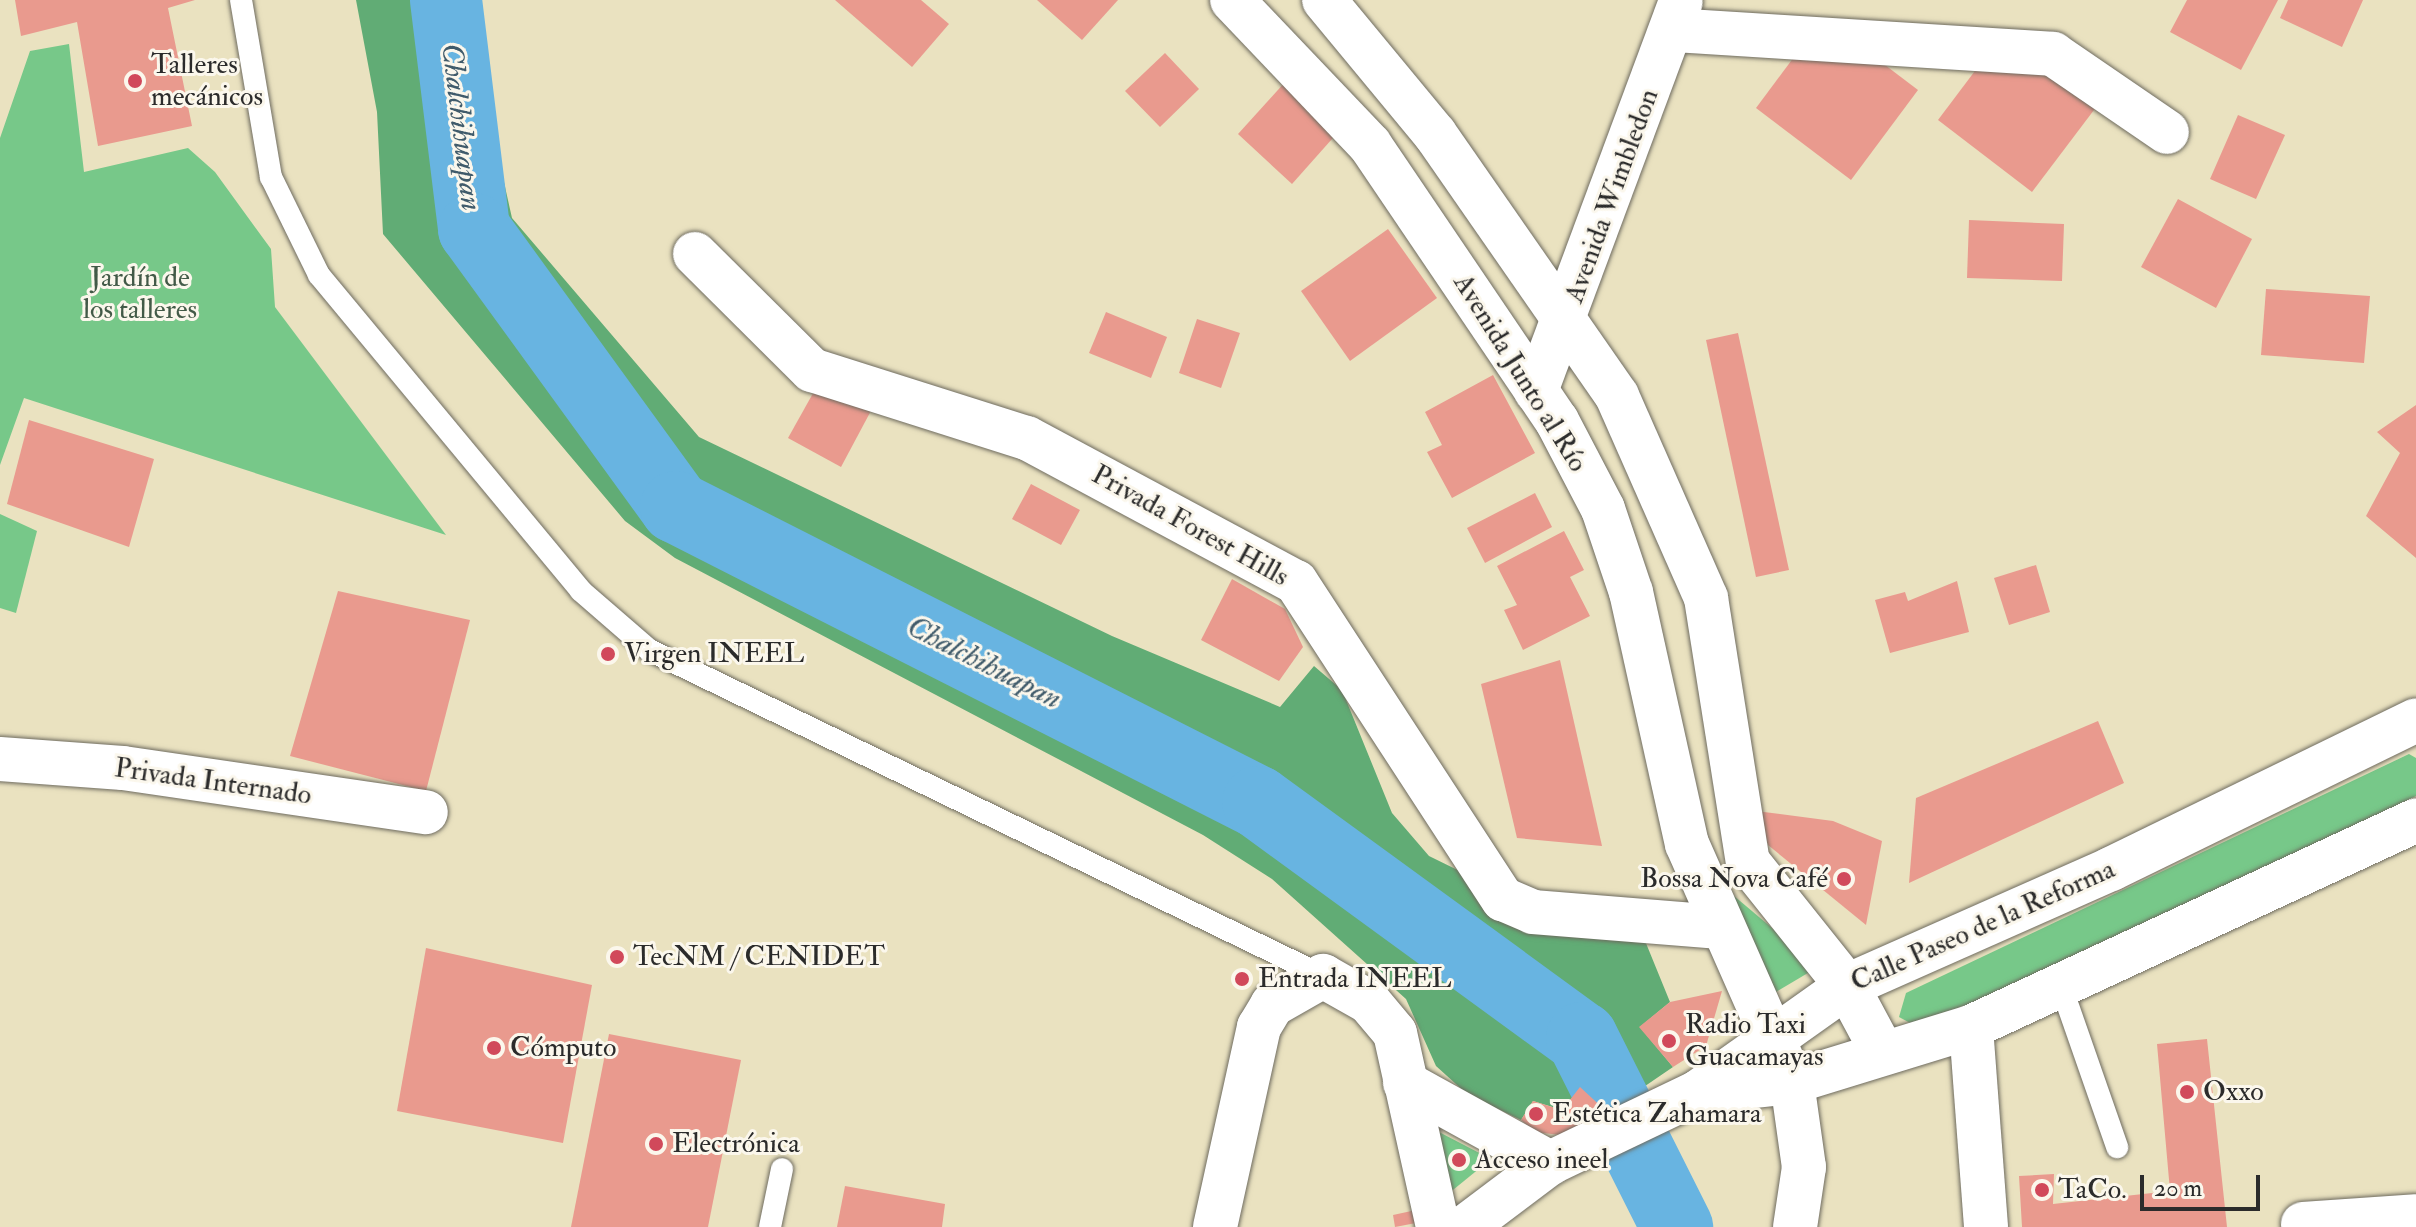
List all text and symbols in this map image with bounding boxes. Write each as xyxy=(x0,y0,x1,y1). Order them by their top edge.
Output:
water label: Chalchihuapan xyxy=(433,41,489,213)
place label: Talleres mecánicos xyxy=(151,48,263,114)
marker: Talleres mecánicos xyxy=(126,72,144,90)
street label: Avenida Wimbledon xyxy=(1558,84,1666,308)
park label: Jardín de los talleres xyxy=(83,261,197,327)
street label: Avenida Junto al Río xyxy=(1446,268,1594,478)
street label: Privada Forest Hills xyxy=(1086,458,1294,594)
water label: Chalchihuapan xyxy=(901,609,1067,717)
place label: Virgen INEEL xyxy=(624,637,804,671)
marker: Virgen INEEL xyxy=(599,645,617,663)
street label: Privada Internado xyxy=(112,752,314,812)
street label: Calle Paseo de la Reforma xyxy=(1846,853,2120,999)
place label: Bossa Nova Café xyxy=(1640,862,1828,896)
marker: Bossa Nova Café xyxy=(1835,870,1853,888)
place label: TecNM / CENIDET xyxy=(633,940,885,974)
marker: TecNM / CENIDET xyxy=(608,948,626,966)
place label: Entrada INEEL xyxy=(1258,962,1452,996)
marker: Entrada INEEL xyxy=(1233,970,1251,988)
place label: Radio Taxi Guacamayas xyxy=(1685,1008,1824,1074)
place label: Cómputo xyxy=(510,1031,617,1065)
marker: Radio Taxi Guacamayas xyxy=(1660,1032,1678,1050)
marker: Cómputo xyxy=(485,1039,503,1057)
place label: Oxxo xyxy=(2203,1075,2264,1109)
marker: Oxxo xyxy=(2178,1083,2196,1101)
place label: Estética Zahamara xyxy=(1552,1097,1762,1131)
marker: Estética Zahamara xyxy=(1527,1105,1545,1123)
place label: Electrónica xyxy=(672,1127,800,1161)
marker: Electrónica xyxy=(647,1135,665,1153)
place label: Acceso ineel xyxy=(1475,1143,1608,1177)
marker: Acceso ineel xyxy=(1450,1151,1468,1169)
scale bar xyxy=(2144,1159,2264,1209)
place label: TaCo. xyxy=(2058,1173,2127,1207)
text: 20 m xyxy=(2154,1173,2202,1204)
marker: TaCo. xyxy=(2033,1181,2051,1199)

